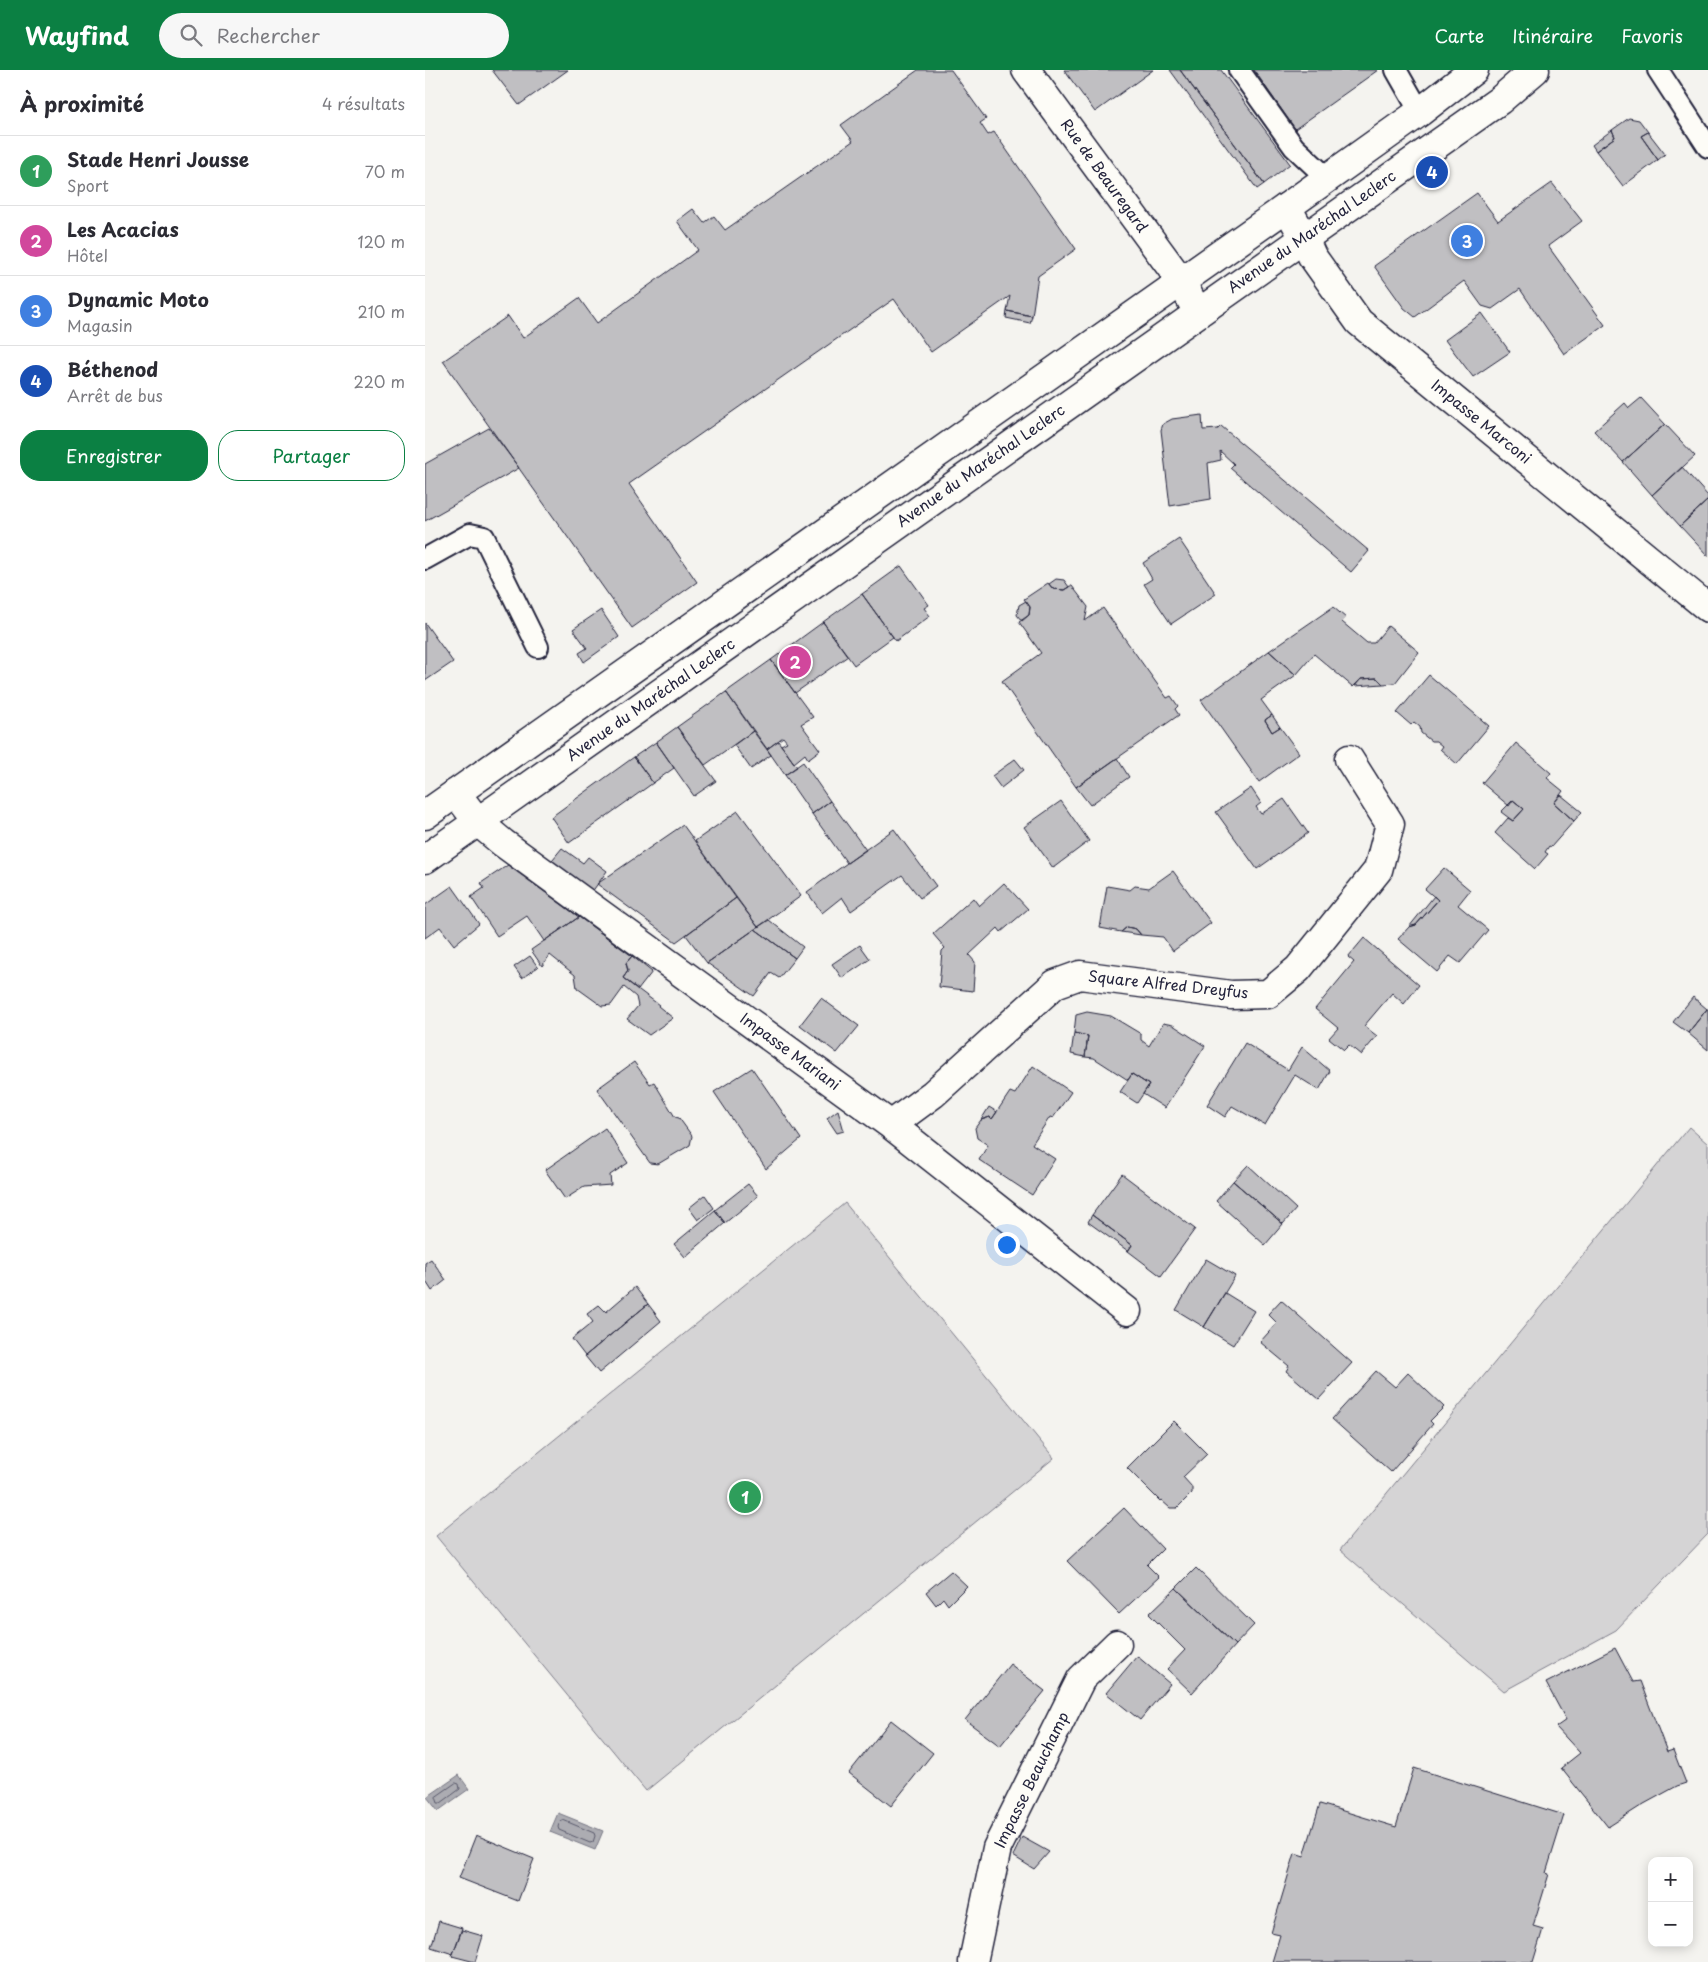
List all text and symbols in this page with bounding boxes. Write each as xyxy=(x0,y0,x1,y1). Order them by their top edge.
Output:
search box xyxy=(159,13,509,58)
text: Wayfind xyxy=(25,17,129,53)
icon: search xyxy=(177,21,205,49)
text: Rechercher xyxy=(217,21,320,49)
text: Carte xyxy=(1434,22,1484,49)
text: Itinéraire xyxy=(1512,22,1593,49)
text: Favoris xyxy=(1621,22,1683,49)
text: À proximité xyxy=(20,87,144,119)
text: 4 résultats xyxy=(322,91,405,115)
street label: Rue de Beauregard xyxy=(1056,113,1154,237)
text: Stade Henri Jousse xyxy=(67,145,249,173)
pin: 4 xyxy=(1416,153,1448,191)
text: 1 xyxy=(32,159,40,183)
text: 70 m xyxy=(365,159,405,183)
street label: Avenue du Maréchal Leclerc xyxy=(1222,164,1400,298)
text: Sport xyxy=(67,173,109,197)
text: Les Acacias xyxy=(67,215,179,243)
pin: 3 xyxy=(1451,222,1483,260)
text: 2 xyxy=(30,229,42,253)
text: 120 m xyxy=(358,229,405,253)
text: Hôtel xyxy=(67,243,108,267)
text: Dynamic Moto xyxy=(67,285,209,313)
text: 3 xyxy=(31,299,41,323)
text: 210 m xyxy=(357,299,405,323)
text: Magasin xyxy=(67,313,133,337)
text: Béthenod xyxy=(67,355,158,383)
text: 4 xyxy=(31,369,41,393)
text: 220 m xyxy=(354,369,405,393)
street label: Impasse Marconi xyxy=(1427,373,1537,469)
text: Arrêt de bus xyxy=(67,383,163,407)
street label: Avenue du Maréchal Leclerc xyxy=(891,398,1069,532)
button: Enregistrer xyxy=(20,430,208,481)
button: Partager xyxy=(218,430,405,481)
street label: Avenue du Maréchal Leclerc xyxy=(561,632,739,766)
pin: 2 xyxy=(779,643,811,681)
street label: Square Alfred Dreyfus xyxy=(1087,964,1249,1003)
street label: Impasse Mariani xyxy=(736,1006,846,1095)
your location xyxy=(994,1232,1020,1258)
pin: 1 xyxy=(729,1478,761,1516)
street label: Impasse Beauchamp xyxy=(988,1707,1074,1851)
map controls xyxy=(1648,1857,1693,1947)
button: + xyxy=(1648,1857,1693,1902)
button: − xyxy=(1648,1902,1693,1947)

